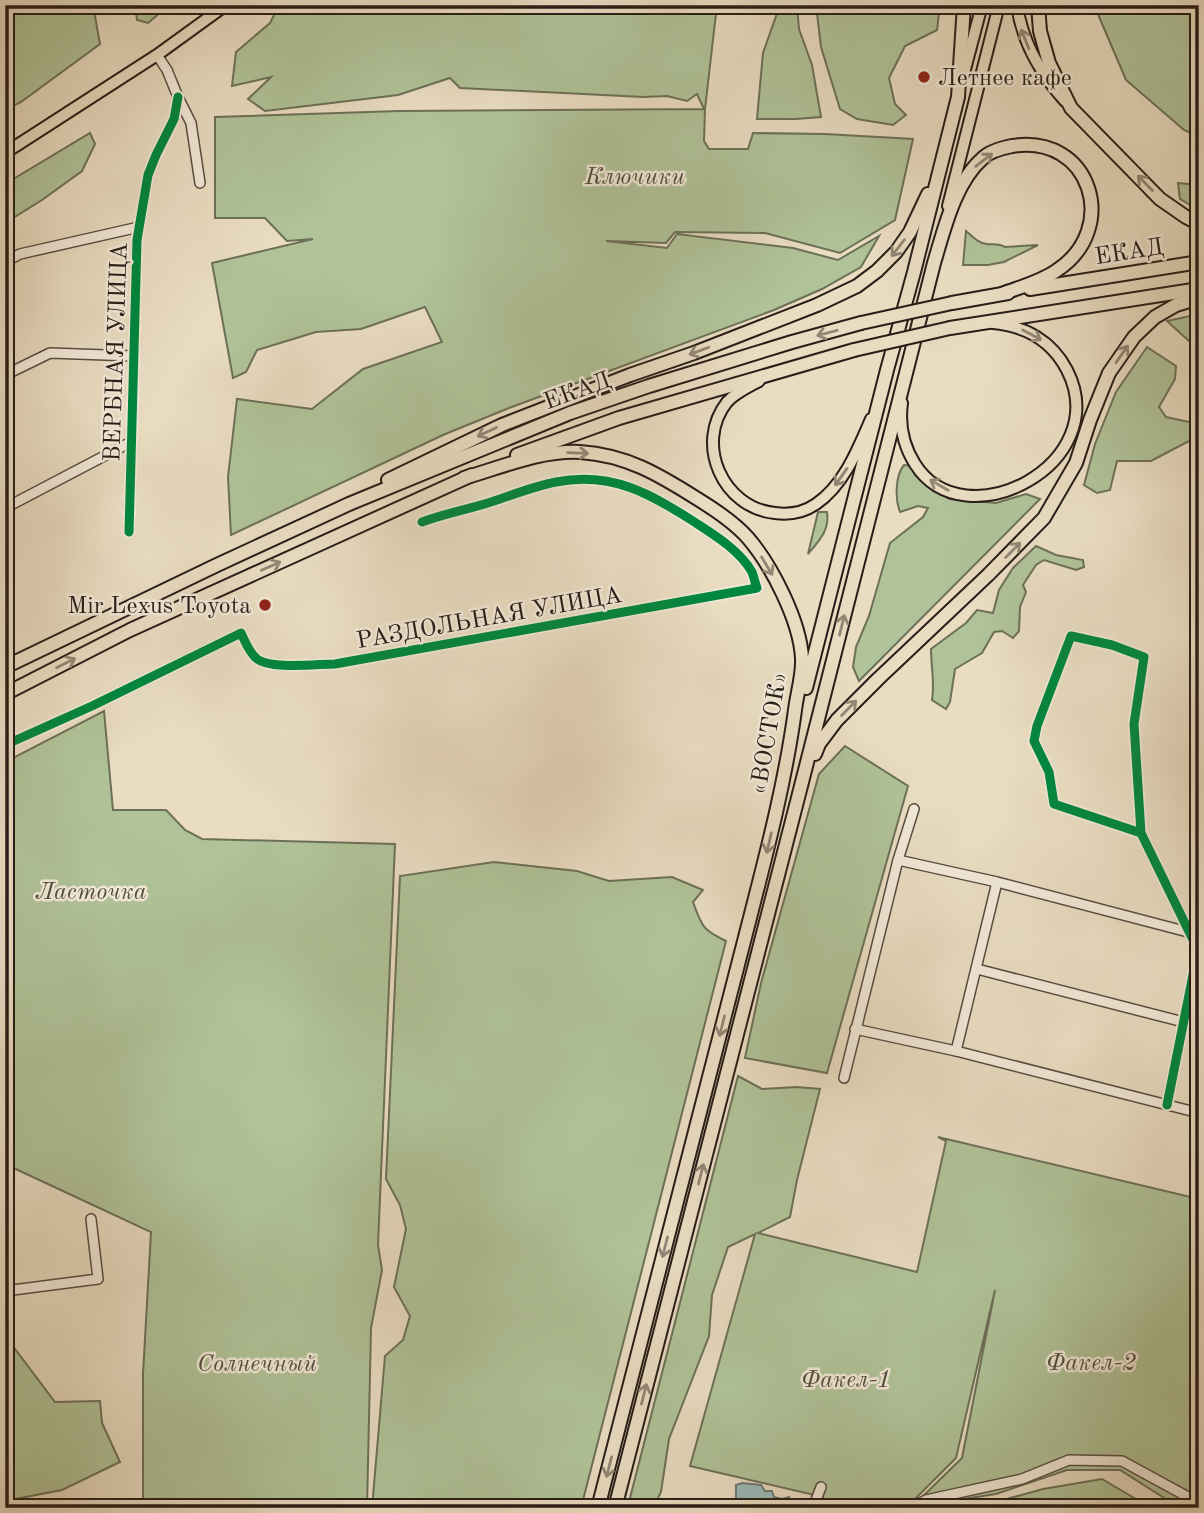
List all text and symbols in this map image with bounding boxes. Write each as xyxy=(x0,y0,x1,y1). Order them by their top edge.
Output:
one-way arrow xyxy=(1018,28,1031,50)
place label: Летнее кафе xyxy=(938,67,1072,91)
marker: Летнее кафе xyxy=(916,69,932,85)
one-way arrow xyxy=(974,152,992,167)
park label: Ключики xyxy=(584,166,685,190)
one-way arrow xyxy=(1136,175,1153,192)
street label: ЕКАД xyxy=(1093,236,1165,270)
one-way arrow xyxy=(891,238,906,256)
street label: ВЕРБНАЯ УЛИЦА xyxy=(101,242,133,462)
one-way arrow xyxy=(816,327,838,340)
one-way arrow xyxy=(1021,328,1042,342)
one-way arrow xyxy=(1115,345,1129,364)
one-way arrow xyxy=(688,346,710,358)
street label: ЕКАД xyxy=(541,369,614,415)
one-way arrow xyxy=(476,427,497,440)
one-way arrow xyxy=(567,446,590,460)
one-way arrow xyxy=(834,467,848,486)
one-way arrow xyxy=(929,478,949,492)
one-way arrow xyxy=(1004,542,1021,559)
one-way arrow xyxy=(760,555,774,575)
one-way arrow xyxy=(261,558,282,571)
street label: РАЗДОЛЬНАЯ УЛИЦА xyxy=(355,584,624,654)
place label: Mir Lexus Toyota xyxy=(67,595,251,619)
marker: Mir Lexus Toyota xyxy=(257,597,273,613)
one-way arrow xyxy=(836,615,849,637)
one-way arrow xyxy=(55,656,76,669)
street label: «ВОСТОК» xyxy=(747,670,793,796)
one-way arrow xyxy=(840,700,857,717)
one-way arrow xyxy=(761,831,775,854)
park label: Ласточка xyxy=(35,881,147,905)
one-way arrow xyxy=(715,1014,728,1037)
one-way arrow xyxy=(695,1163,708,1186)
one-way arrow xyxy=(658,1235,671,1258)
park label: Факел-2 xyxy=(1046,1352,1136,1376)
park label: Солнечный xyxy=(197,1353,317,1377)
park label: Факел-1 xyxy=(801,1369,891,1393)
one-way arrow xyxy=(638,1383,651,1406)
one-way arrow xyxy=(602,1455,615,1478)

